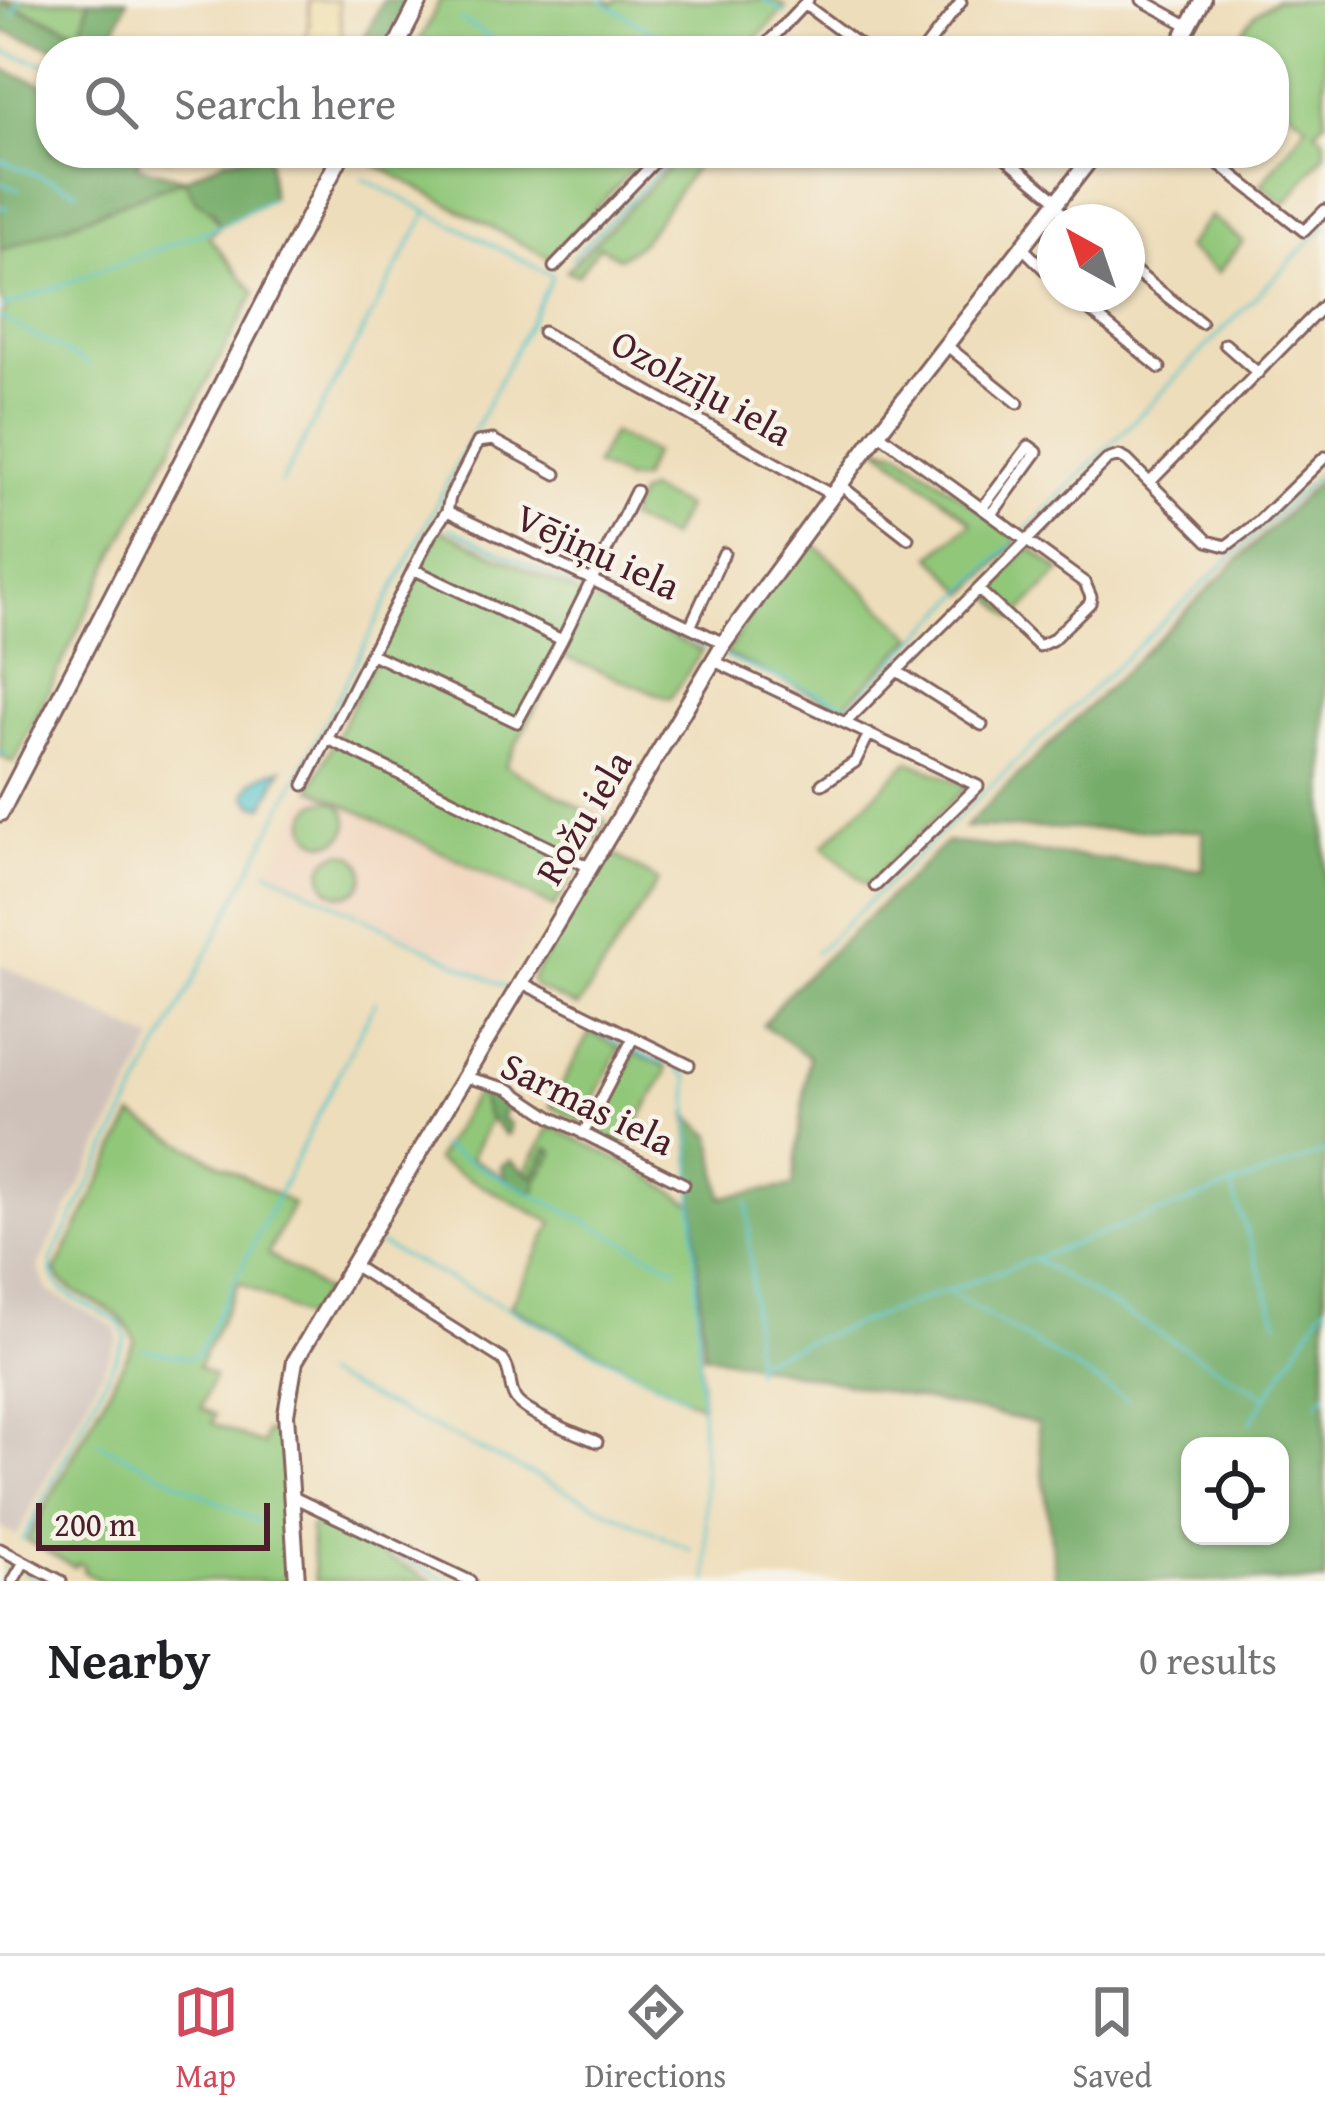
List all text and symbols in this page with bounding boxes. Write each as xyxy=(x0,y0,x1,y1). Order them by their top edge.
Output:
search box xyxy=(36,36,1289,168)
icon: search xyxy=(78,69,144,135)
text: Search here xyxy=(174,70,396,135)
north arrow xyxy=(1037,204,1145,312)
street label: Ozolzīļu iela xyxy=(601,313,804,460)
street label: Vējiņu iela xyxy=(507,488,690,614)
street label: Rožu iela xyxy=(520,738,645,895)
street label: Sarmas iela xyxy=(492,1036,685,1169)
map controls xyxy=(1181,1437,1289,1545)
button: locate xyxy=(1181,1437,1289,1545)
scale bar xyxy=(36,1497,270,1550)
text: 200 m xyxy=(54,1500,136,1548)
text: Nearby xyxy=(48,1622,211,1697)
text: 0 results xyxy=(1139,1631,1277,1688)
tab: Map xyxy=(173,1979,239,2099)
tab: Directions xyxy=(585,1979,726,2099)
tab: Saved xyxy=(1072,1979,1152,2099)

